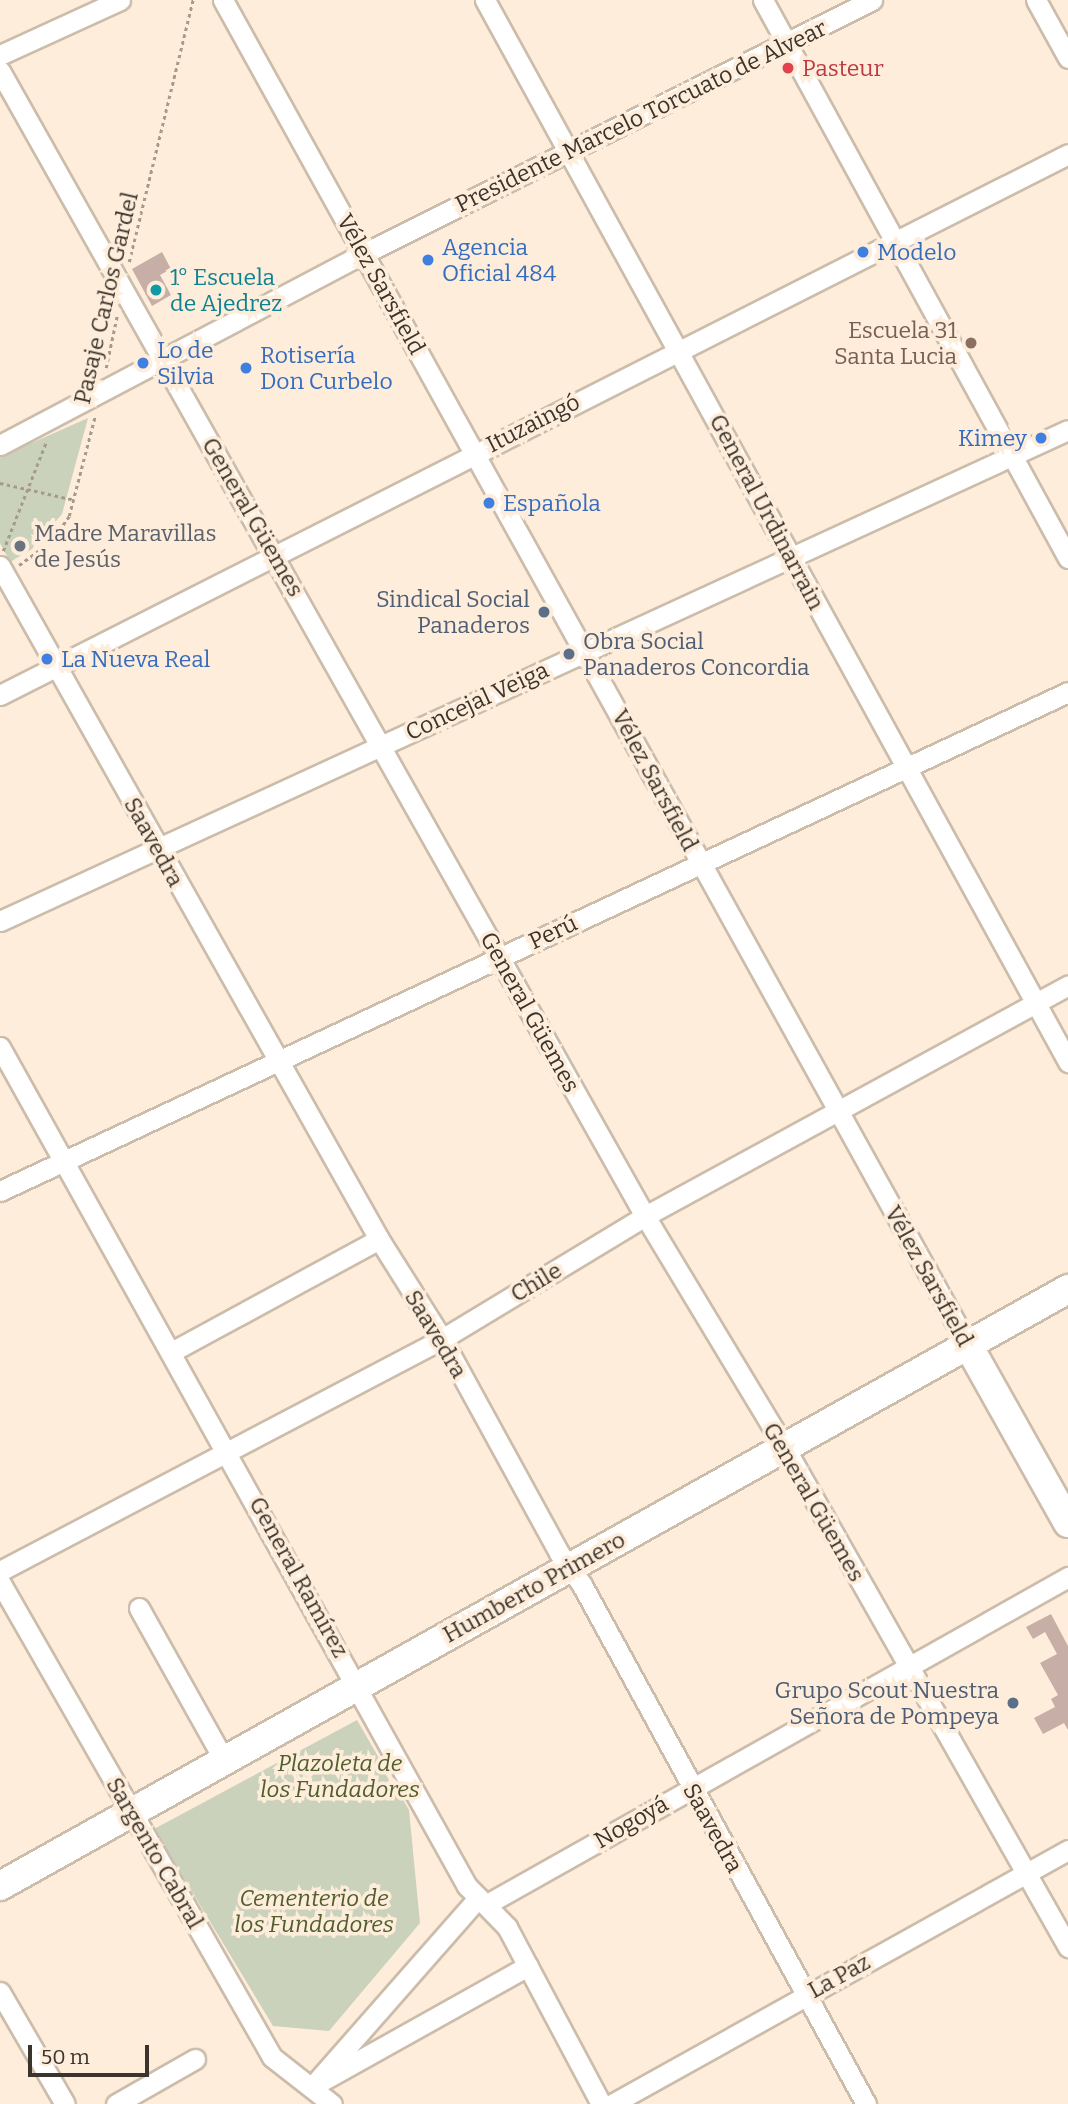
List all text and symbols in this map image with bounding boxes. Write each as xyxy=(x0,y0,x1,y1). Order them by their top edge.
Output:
street label: Presidente Marcelo Torcuato de Alvear xyxy=(451,14,831,218)
place label: Pasteur xyxy=(802,54,884,82)
marker: Pasteur xyxy=(780,60,796,76)
street label: Pasaje Carlos Gardel xyxy=(68,189,144,407)
street label: Vélez Sarsfield xyxy=(331,209,431,359)
place label: Agencia Oficial 484 xyxy=(442,233,556,287)
place label: Modelo xyxy=(877,238,956,266)
marker: Modelo xyxy=(855,244,871,260)
marker: Agencia Oficial 484 xyxy=(420,252,436,268)
place label: 1° Escuela de Ajedrez xyxy=(170,263,282,317)
marker: 1° Escuela de Ajedrez xyxy=(148,282,164,298)
place label: Escuela 31 Santa Lucia xyxy=(834,316,957,370)
marker: Escuela 31 Santa Lucia xyxy=(963,335,979,351)
place label: Lo de Silvia xyxy=(157,336,214,390)
place label: Rotisería Don Curbelo xyxy=(260,341,393,395)
marker: Lo de Silvia xyxy=(135,355,151,371)
marker: Rotisería Don Curbelo xyxy=(238,360,254,376)
street label: Ituzaingó xyxy=(482,388,584,458)
street label: General Urdinarrain xyxy=(704,409,830,615)
place label: Kimey xyxy=(958,424,1027,452)
marker: Kimey xyxy=(1033,430,1049,446)
street label: General Güemes xyxy=(196,433,310,601)
place label: Española xyxy=(503,489,601,517)
marker: Española xyxy=(481,495,497,511)
place label: Madre Maravillas de Jesús xyxy=(34,519,217,573)
marker: Madre Maravillas de Jesús xyxy=(12,538,28,554)
place label: Sindical Social Panaderos xyxy=(376,585,530,639)
marker: Sindical Social Panaderos xyxy=(536,604,552,620)
place label: Obra Social Panaderos Concordia xyxy=(583,627,810,681)
place label: La Nueva Real xyxy=(61,645,210,673)
marker: Obra Social Panaderos Concordia xyxy=(561,646,577,662)
marker: La Nueva Real xyxy=(39,651,55,667)
street label: Concejal Veiga xyxy=(401,656,553,746)
street label: Vélez Sarsfield xyxy=(606,704,704,856)
street label: Saavedra xyxy=(118,793,190,891)
street label: Perú xyxy=(524,909,582,955)
street label: General Güemes xyxy=(475,927,585,1097)
street label: Vélez Sarsfield xyxy=(879,1201,979,1351)
street label: Chile xyxy=(506,1256,566,1308)
street label: Saavedra xyxy=(399,1285,473,1383)
street label: General Güemes xyxy=(757,1418,871,1586)
street label: General Ramírez xyxy=(243,1492,355,1662)
street label: Humberto Primero xyxy=(438,1525,630,1649)
place label: Grupo Scout Nuestra Señora de Pompeya xyxy=(775,1676,999,1730)
marker: Grupo Scout Nuestra Señora de Pompeya xyxy=(1005,1695,1021,1711)
park label: Plazoleta de los Fundadores xyxy=(260,1749,420,1803)
street label: Sargento Cabral xyxy=(101,1772,209,1934)
street label: Saavedra xyxy=(677,1779,749,1877)
street label: Nogoyá xyxy=(589,1790,673,1854)
park label: Cementerio de los Fundadores xyxy=(234,1884,394,1938)
street label: La Paz xyxy=(803,1948,875,2004)
scale bar xyxy=(32,2030,152,2074)
text: 50 m xyxy=(41,2044,90,2070)

